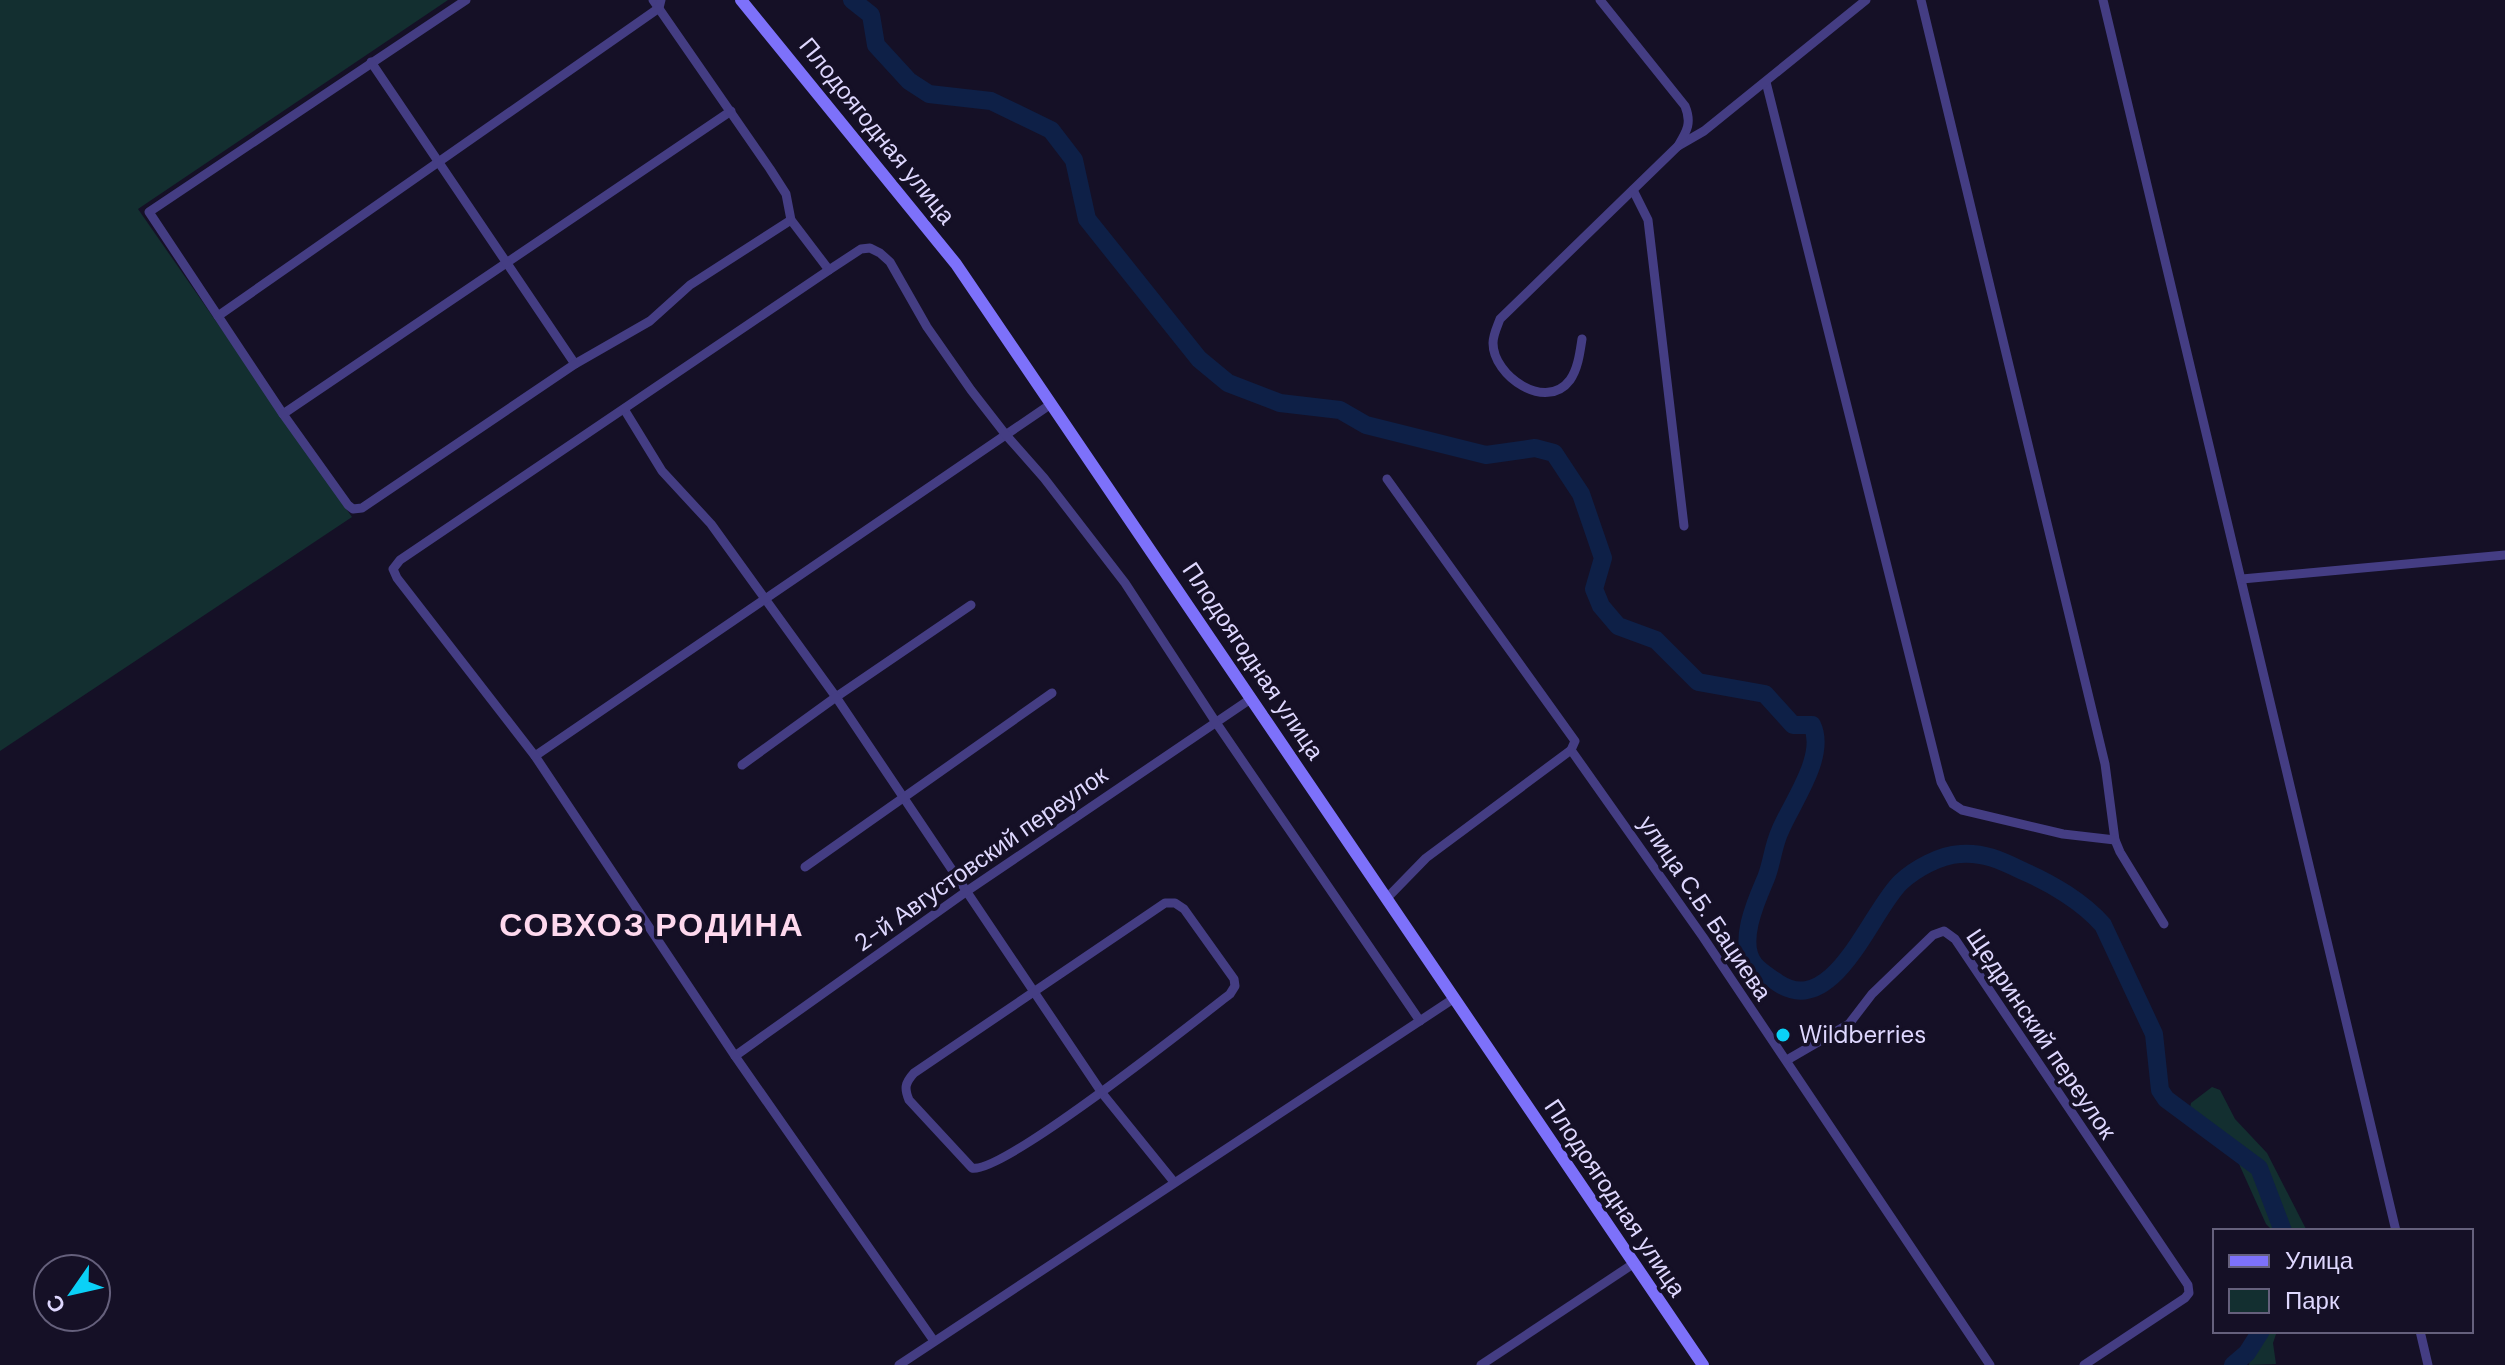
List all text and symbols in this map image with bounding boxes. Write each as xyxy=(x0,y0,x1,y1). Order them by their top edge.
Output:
street label: Плодоягодная улица xyxy=(792,31,963,231)
street label: Плодоягодная улица xyxy=(1176,556,1331,766)
street label: 2-й Августовский переулок xyxy=(848,759,1114,958)
street label: улица С.Б. Бациева xyxy=(1632,809,1779,1007)
district label: СОВХОЗ РОДИНА xyxy=(499,904,805,946)
street label: Щедринский переулок xyxy=(1959,922,2124,1145)
place label: Wildberries xyxy=(1799,1019,1926,1050)
marker: Wildberries xyxy=(1774,1026,1792,1044)
street label: Плодоягодная улица xyxy=(1538,1093,1693,1303)
legend xyxy=(2213,1229,2473,1333)
text: Улица xyxy=(2285,1245,2354,1276)
north arrow xyxy=(32,1253,112,1333)
text: Парк xyxy=(2285,1285,2340,1316)
text: С xyxy=(39,1289,72,1319)

